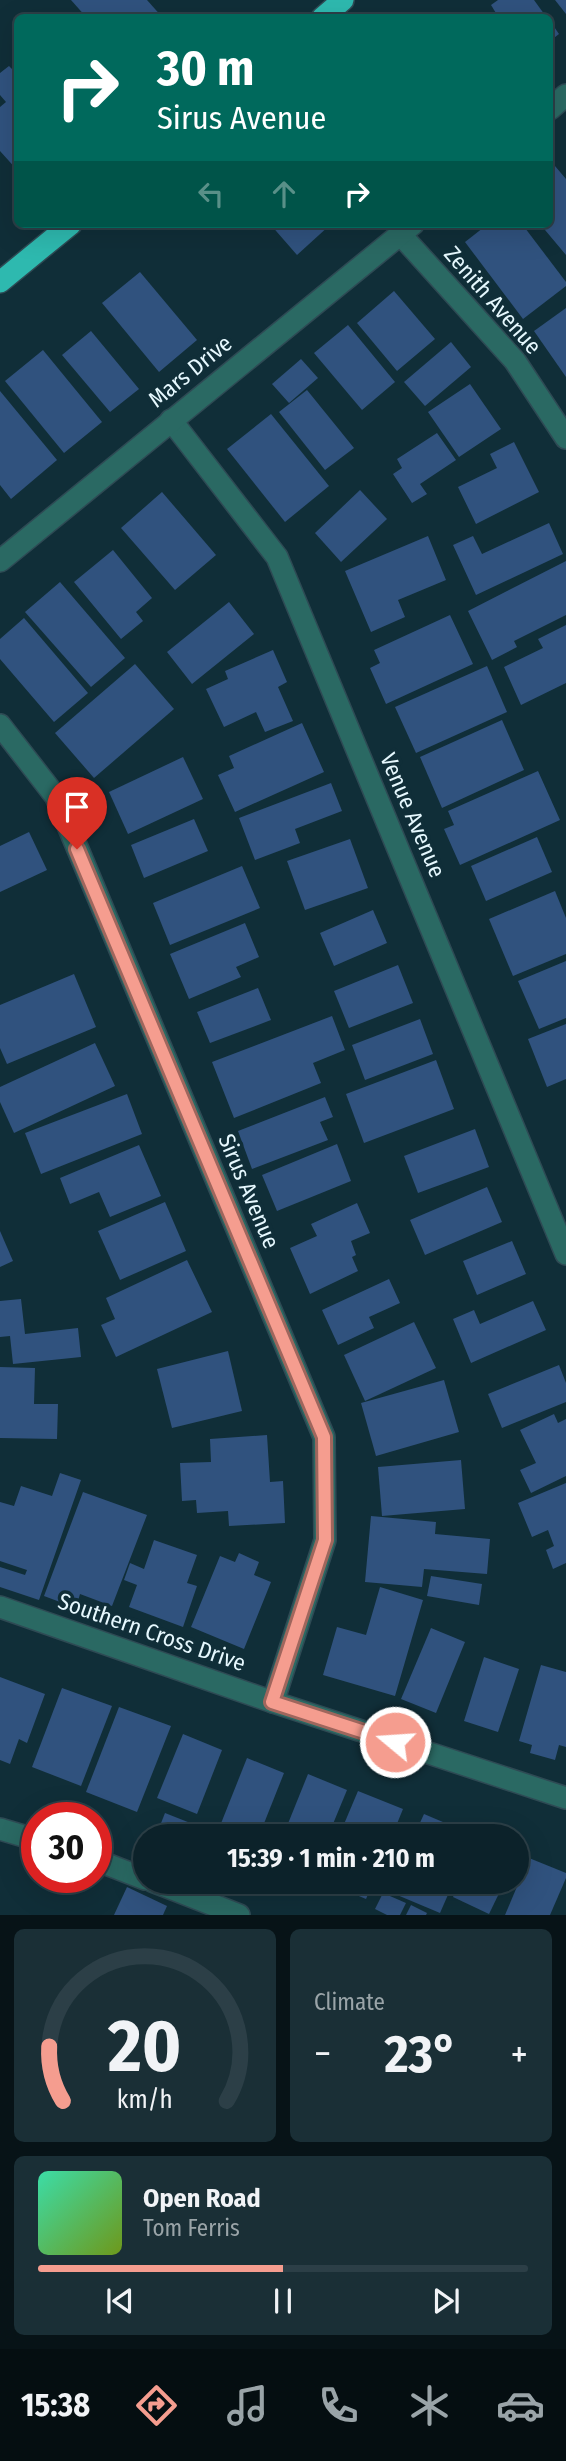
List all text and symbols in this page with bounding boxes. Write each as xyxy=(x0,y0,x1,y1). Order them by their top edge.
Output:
text: 30 m xyxy=(157,39,255,98)
icon: right xyxy=(42,42,133,133)
text: Sirus Avenue xyxy=(157,99,326,137)
icon: left xyxy=(192,175,230,213)
icon: ahead xyxy=(265,175,303,213)
icon: right xyxy=(338,175,376,213)
street label: Zenith Avenue xyxy=(439,240,547,360)
street label: Mars Drive xyxy=(143,329,237,413)
street label: Venue Avenue xyxy=(374,749,452,881)
pin xyxy=(47,777,107,849)
icon: arrive xyxy=(58,788,96,826)
street label: Sirus Avenue xyxy=(212,1130,286,1252)
street label: Southern Cross Drive xyxy=(55,1587,249,1677)
position arrow xyxy=(358,1705,432,1779)
speed limit sign: 30 xyxy=(21,1802,112,1893)
text: 15:39 · 1 min · 210 m xyxy=(227,1843,435,1874)
text: Climate xyxy=(314,1988,385,2016)
text: 20 xyxy=(107,2004,182,2091)
text: 23° xyxy=(384,2023,457,2086)
text: − xyxy=(314,2031,331,2077)
text: + xyxy=(511,2031,528,2077)
text: km/h xyxy=(117,2085,173,2115)
text: Open Road xyxy=(143,2183,261,2214)
text: Tom Ferris xyxy=(143,2214,240,2242)
icon: previous xyxy=(101,2282,139,2320)
icon: pause xyxy=(264,2282,302,2320)
icon: next xyxy=(427,2282,465,2320)
icon: directions xyxy=(132,2381,181,2430)
icon: music xyxy=(223,2381,272,2430)
icon: phone xyxy=(314,2381,363,2430)
icon: climate xyxy=(405,2381,454,2430)
icon: car xyxy=(496,2381,545,2430)
text: 15:38 xyxy=(21,2386,90,2424)

